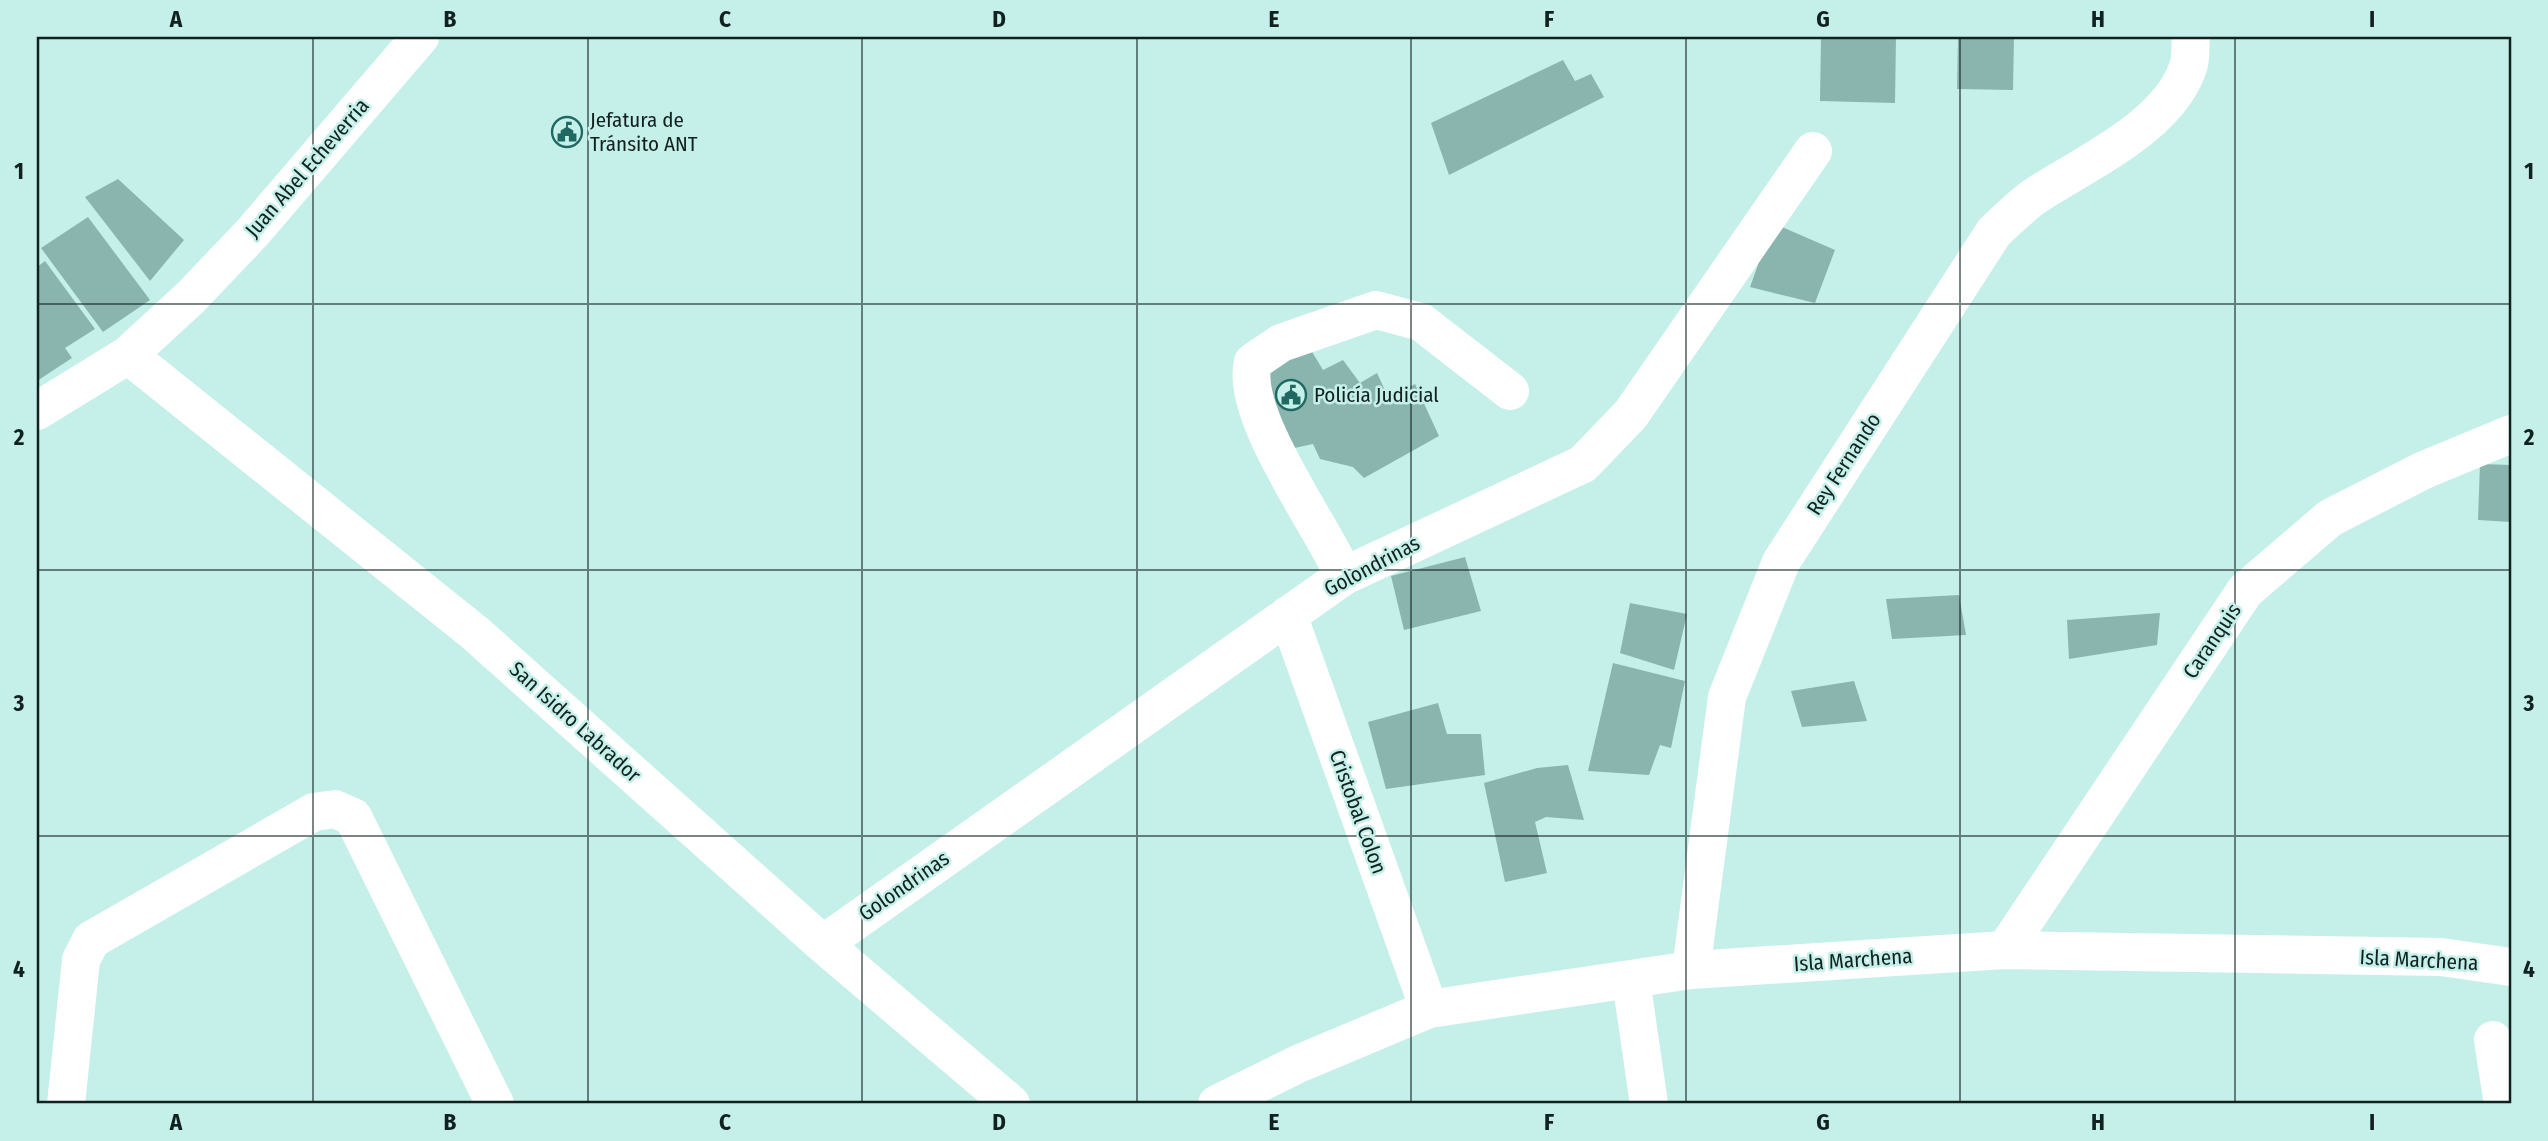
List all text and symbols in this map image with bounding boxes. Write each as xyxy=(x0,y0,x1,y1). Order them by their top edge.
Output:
text: A xyxy=(169,5,183,33)
text: B xyxy=(444,5,457,33)
text: C xyxy=(719,5,731,33)
text: D xyxy=(992,5,1006,33)
text: E xyxy=(1269,5,1280,33)
text: F xyxy=(1544,5,1554,33)
text: G xyxy=(1816,5,1830,33)
text: H xyxy=(2091,5,2105,33)
text: I xyxy=(2369,5,2375,33)
street label: Juan Abel Echeverria xyxy=(240,93,374,243)
place label: Jefatura de Tránsito ANT xyxy=(590,107,698,157)
public building icon: Jefatura de Tránsito ANT xyxy=(550,115,584,149)
text: 1 xyxy=(14,157,24,185)
text: 1 xyxy=(2524,157,2534,185)
public building icon: Policía Judicial xyxy=(1274,378,1308,412)
place label: Policía Judicial xyxy=(1314,382,1439,408)
street label: Rey Fernando xyxy=(1801,408,1887,520)
text: 2 xyxy=(13,423,25,451)
text: 2 xyxy=(2523,423,2535,451)
street label: Golondrinas xyxy=(1320,530,1424,602)
street label: Caranquis xyxy=(2177,598,2247,684)
street label: San Isidro Labrador xyxy=(504,656,646,788)
text: 3 xyxy=(13,689,25,717)
text: 3 xyxy=(2523,689,2535,717)
street label: Cristobal Colon xyxy=(1324,747,1392,877)
street label: Golondrinas xyxy=(854,845,954,927)
street label: Isla Marchena xyxy=(1793,943,1913,977)
street label: Isla Marchena xyxy=(2359,944,2479,976)
text: 4 xyxy=(13,955,25,983)
text: 4 xyxy=(2523,955,2535,983)
text: A xyxy=(169,1108,183,1136)
text: B xyxy=(444,1108,457,1136)
text: C xyxy=(719,1108,731,1136)
text: D xyxy=(992,1108,1006,1136)
text: E xyxy=(1269,1108,1280,1136)
text: F xyxy=(1544,1108,1554,1136)
text: G xyxy=(1816,1108,1830,1136)
text: H xyxy=(2091,1108,2105,1136)
text: I xyxy=(2369,1108,2375,1136)

